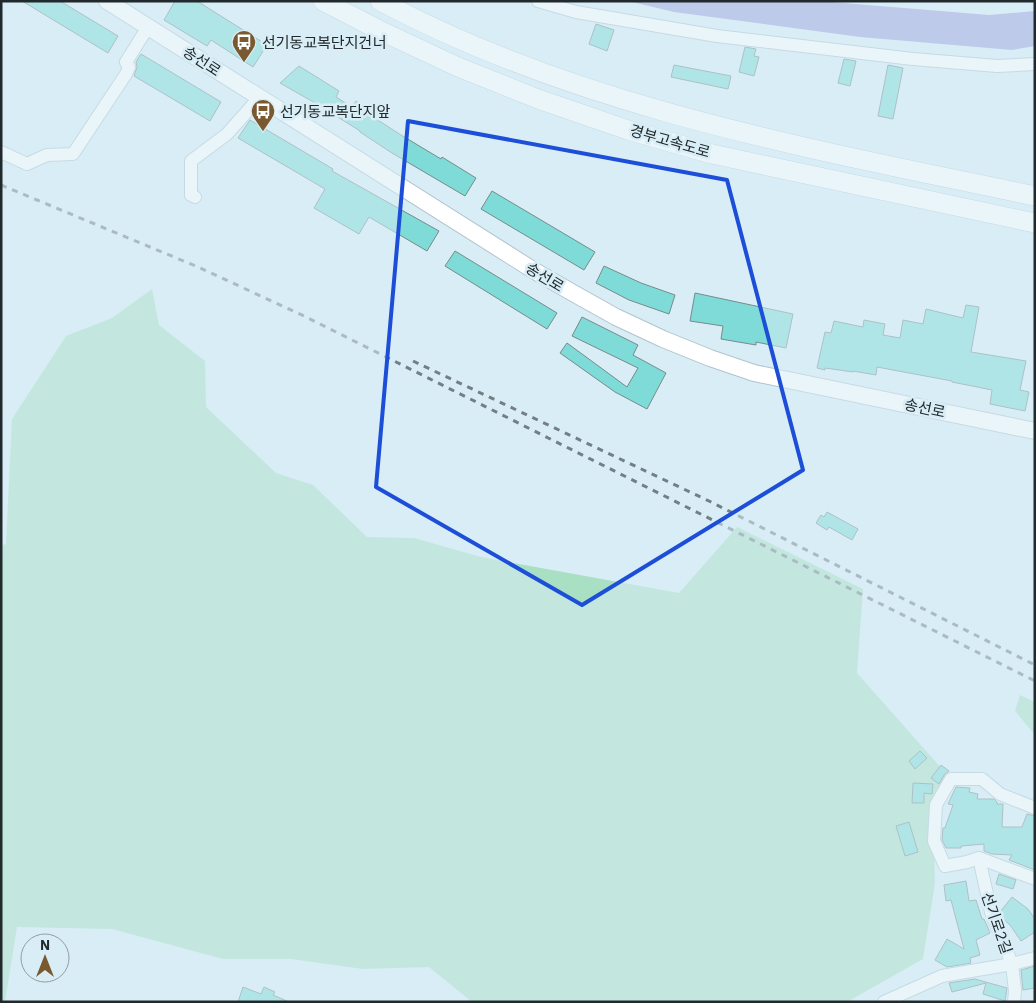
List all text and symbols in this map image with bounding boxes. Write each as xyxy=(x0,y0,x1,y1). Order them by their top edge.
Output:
bus stop icon: 선기동교복단지건너 xyxy=(231,29,257,63)
place label: 선기동교복단지건너 xyxy=(262,33,386,52)
street label: 송선로 xyxy=(179,42,225,80)
bus stop icon: 선기동교복단지앞 xyxy=(250,98,276,132)
place label: 선기동교복단지앞 xyxy=(280,102,391,121)
street label: 경부고속도로 xyxy=(628,120,712,162)
street label: 송선로 xyxy=(522,258,568,296)
street label: 송선로 xyxy=(903,394,947,422)
street label: 선기로2길 xyxy=(978,890,1016,956)
north arrow xyxy=(20,933,70,983)
text: N xyxy=(40,936,50,954)

